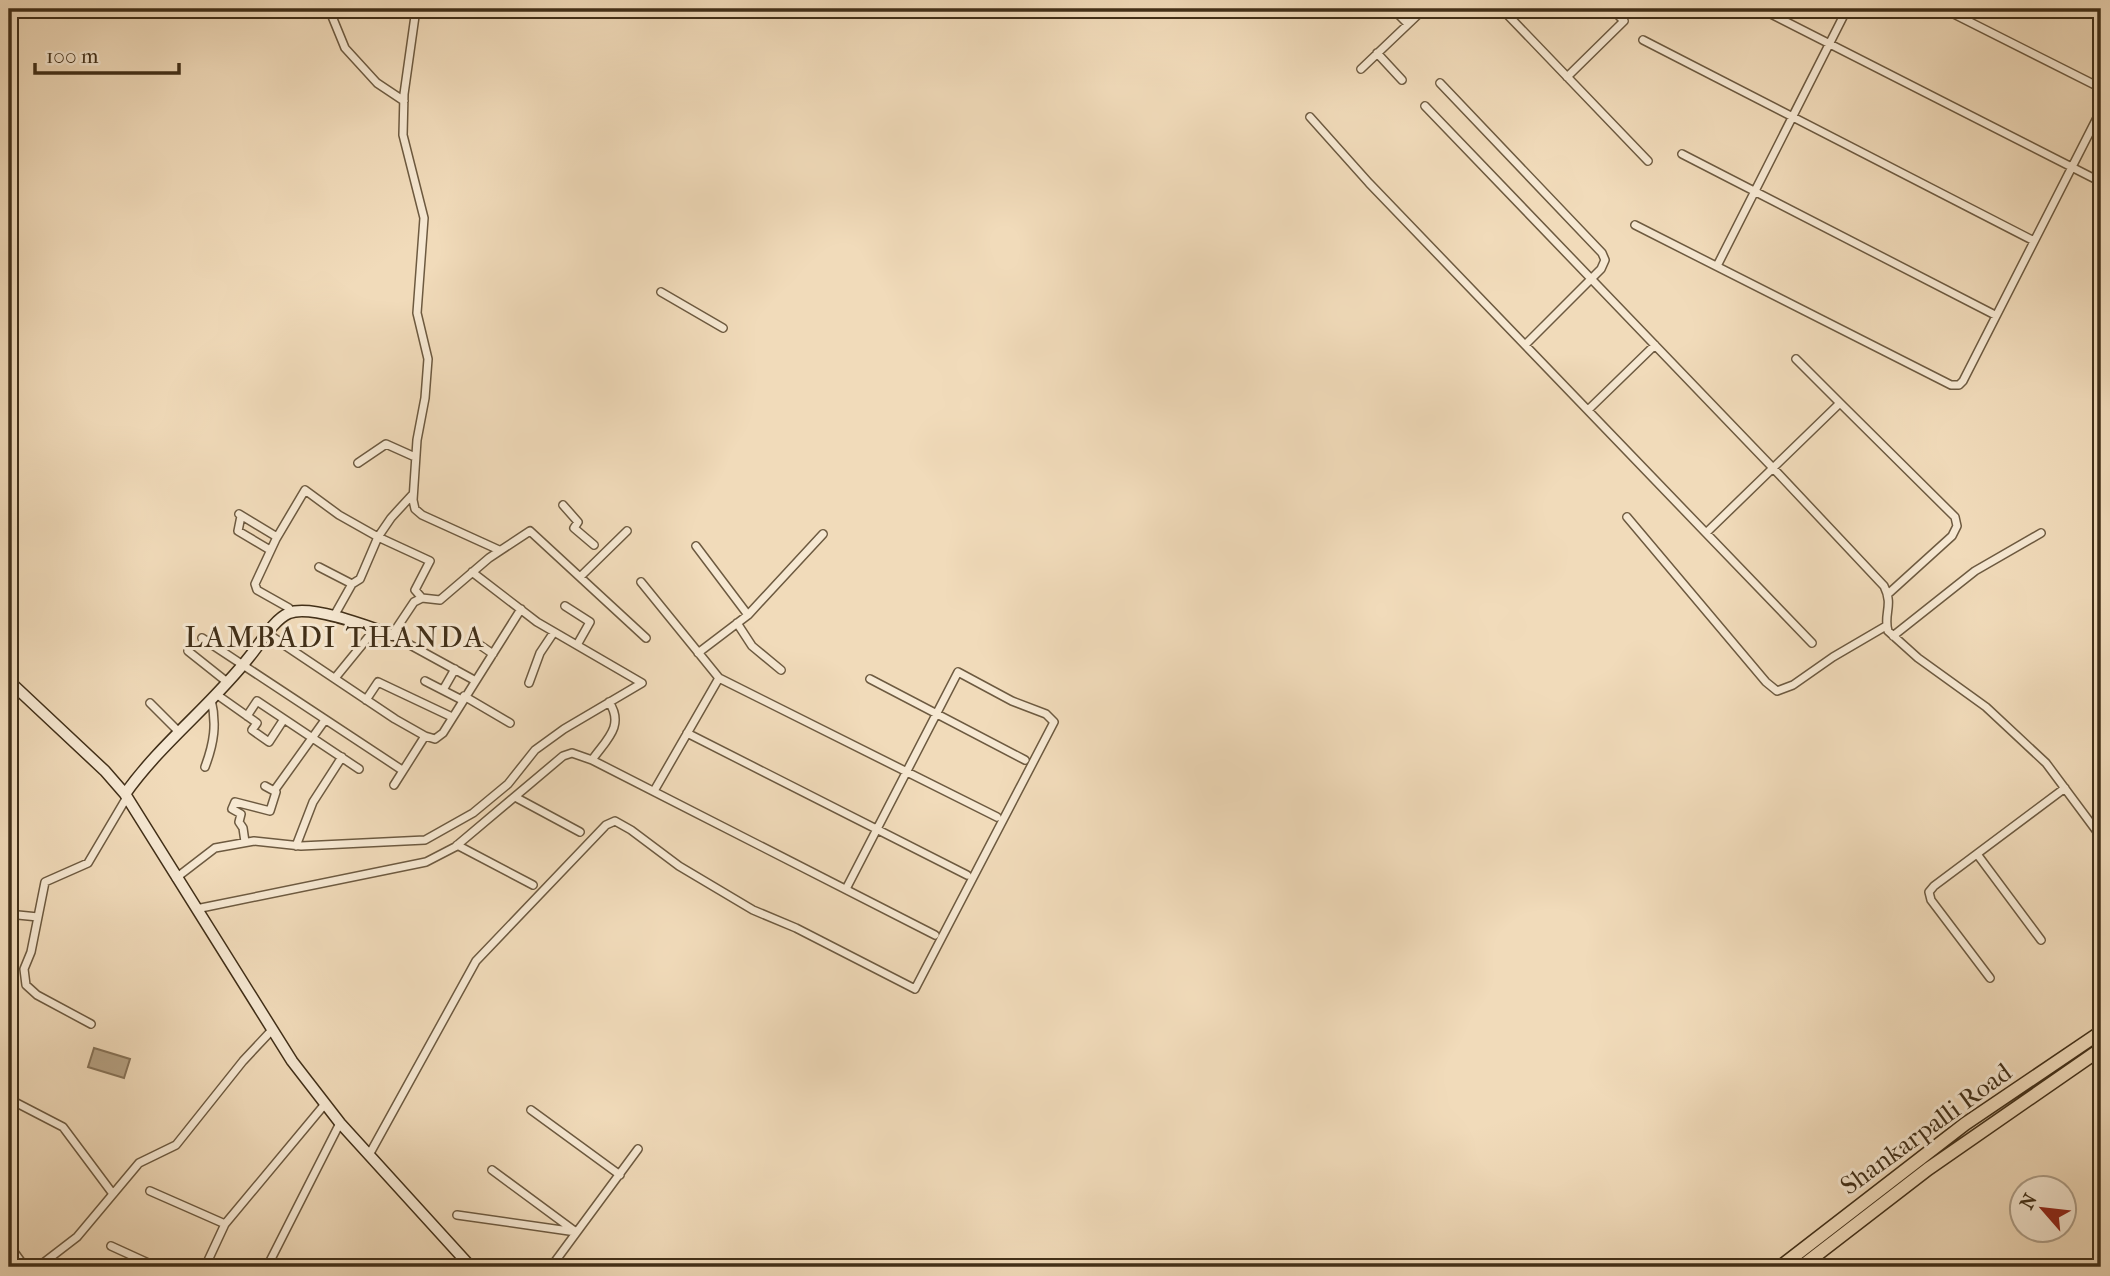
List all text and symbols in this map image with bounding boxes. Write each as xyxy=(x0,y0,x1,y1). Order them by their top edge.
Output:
scale bar xyxy=(35,32,178,76)
text: 100 m xyxy=(46,44,99,68)
district label: LAMBADI THANDA xyxy=(185,620,485,655)
street label: Shankarpalli Road xyxy=(1834,1056,2018,1201)
north arrow xyxy=(2008,1174,2078,1244)
text: N xyxy=(2016,1189,2042,1213)

